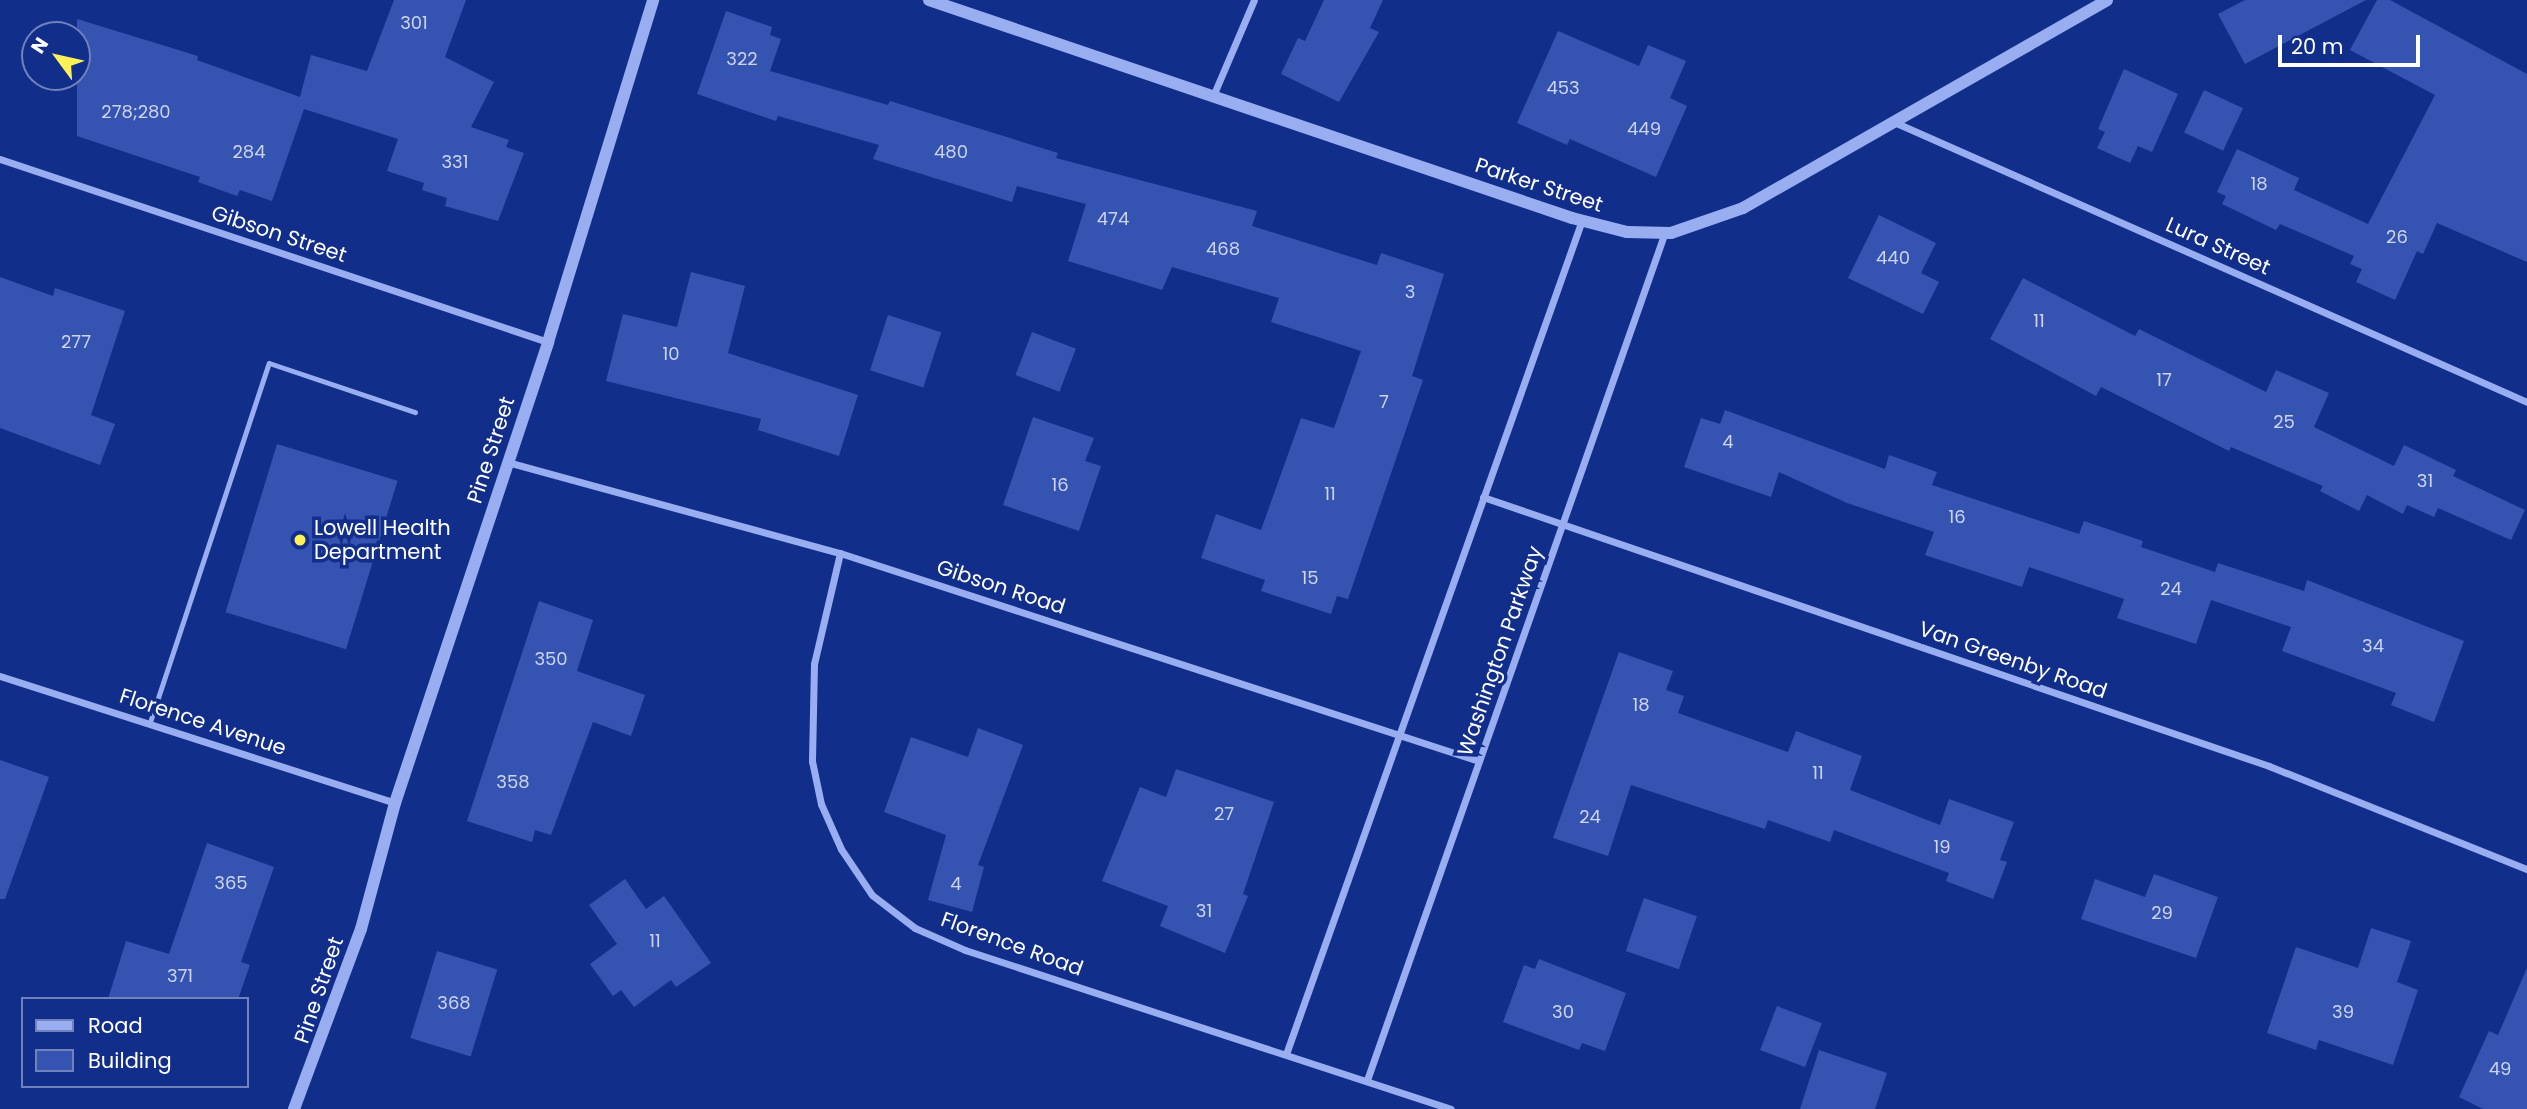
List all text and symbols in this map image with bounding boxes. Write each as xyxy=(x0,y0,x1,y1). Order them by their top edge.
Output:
house number: 301 xyxy=(400,12,428,34)
north arrow xyxy=(21,21,91,91)
scale bar xyxy=(2282,21,2424,65)
text: N xyxy=(24,32,55,59)
text: 20 m xyxy=(2291,32,2344,61)
house number: 322 xyxy=(726,48,758,70)
house number: 453 xyxy=(1546,77,1580,99)
house number: 278;280 xyxy=(101,101,171,123)
house number: 449 xyxy=(1627,118,1661,140)
house number: 284 xyxy=(232,141,266,163)
house number: 480 xyxy=(934,141,968,163)
house number: 331 xyxy=(442,151,468,173)
street label: Parker Street xyxy=(1472,152,1606,218)
house number: 18 xyxy=(2250,173,2268,195)
street label: Gibson Street xyxy=(208,200,350,268)
house number: 474 xyxy=(1097,208,1129,230)
street label: Lura Street xyxy=(2162,212,2274,280)
house number: 26 xyxy=(2386,226,2408,248)
house number: 468 xyxy=(1206,238,1240,260)
house number: 440 xyxy=(1876,247,1910,269)
house number: 3 xyxy=(1405,281,1415,303)
house number: 11 xyxy=(2033,310,2045,332)
house number: 277 xyxy=(61,331,91,353)
house number: 10 xyxy=(662,343,680,365)
house number: 17 xyxy=(2156,369,2172,391)
house number: 7 xyxy=(1379,391,1389,413)
street label: Pine Street xyxy=(462,393,520,507)
house number: 25 xyxy=(2273,411,2295,433)
house number: 4 xyxy=(1722,431,1734,453)
house number: 31 xyxy=(2417,470,2433,492)
house number: 16 xyxy=(1051,474,1069,496)
house number: 11 xyxy=(1324,483,1336,505)
house number: 16 xyxy=(1948,506,1966,528)
place label: Lowell Health Department xyxy=(314,515,451,565)
marker: Lowell Health Department xyxy=(292,532,308,548)
street label: Washington Parkway xyxy=(1452,543,1548,759)
street label: Gibson Road xyxy=(934,554,1068,620)
house number: 15 xyxy=(1301,567,1319,589)
house number: 24 xyxy=(2160,578,2182,600)
street label: Van Greenby Road xyxy=(1916,616,2110,704)
house number: 34 xyxy=(2362,635,2384,657)
house number: 350 xyxy=(534,648,568,670)
street label: Florence Avenue xyxy=(117,683,289,761)
house number: 18 xyxy=(1632,694,1650,716)
house number: 11 xyxy=(1812,762,1824,784)
house number: 358 xyxy=(496,771,530,793)
house number: 27 xyxy=(1214,803,1234,825)
house number: 24 xyxy=(1579,806,1601,828)
house number: 19 xyxy=(1933,836,1951,858)
house number: 365 xyxy=(214,872,248,894)
house number: 4 xyxy=(950,873,962,895)
house number: 31 xyxy=(1196,900,1212,922)
house number: 29 xyxy=(2151,902,2173,924)
street label: Florence Road xyxy=(937,907,1087,981)
house number: 11 xyxy=(649,930,661,952)
street label: Pine Street xyxy=(289,933,349,1047)
house number: 371 xyxy=(167,965,193,987)
house number: 368 xyxy=(437,992,471,1014)
legend xyxy=(21,997,248,1088)
house number: 30 xyxy=(1552,1001,1574,1023)
house number: 39 xyxy=(2332,1001,2354,1023)
text: Road xyxy=(88,1011,143,1040)
text: Building xyxy=(88,1046,172,1075)
house number: 49 xyxy=(2489,1058,2511,1080)

